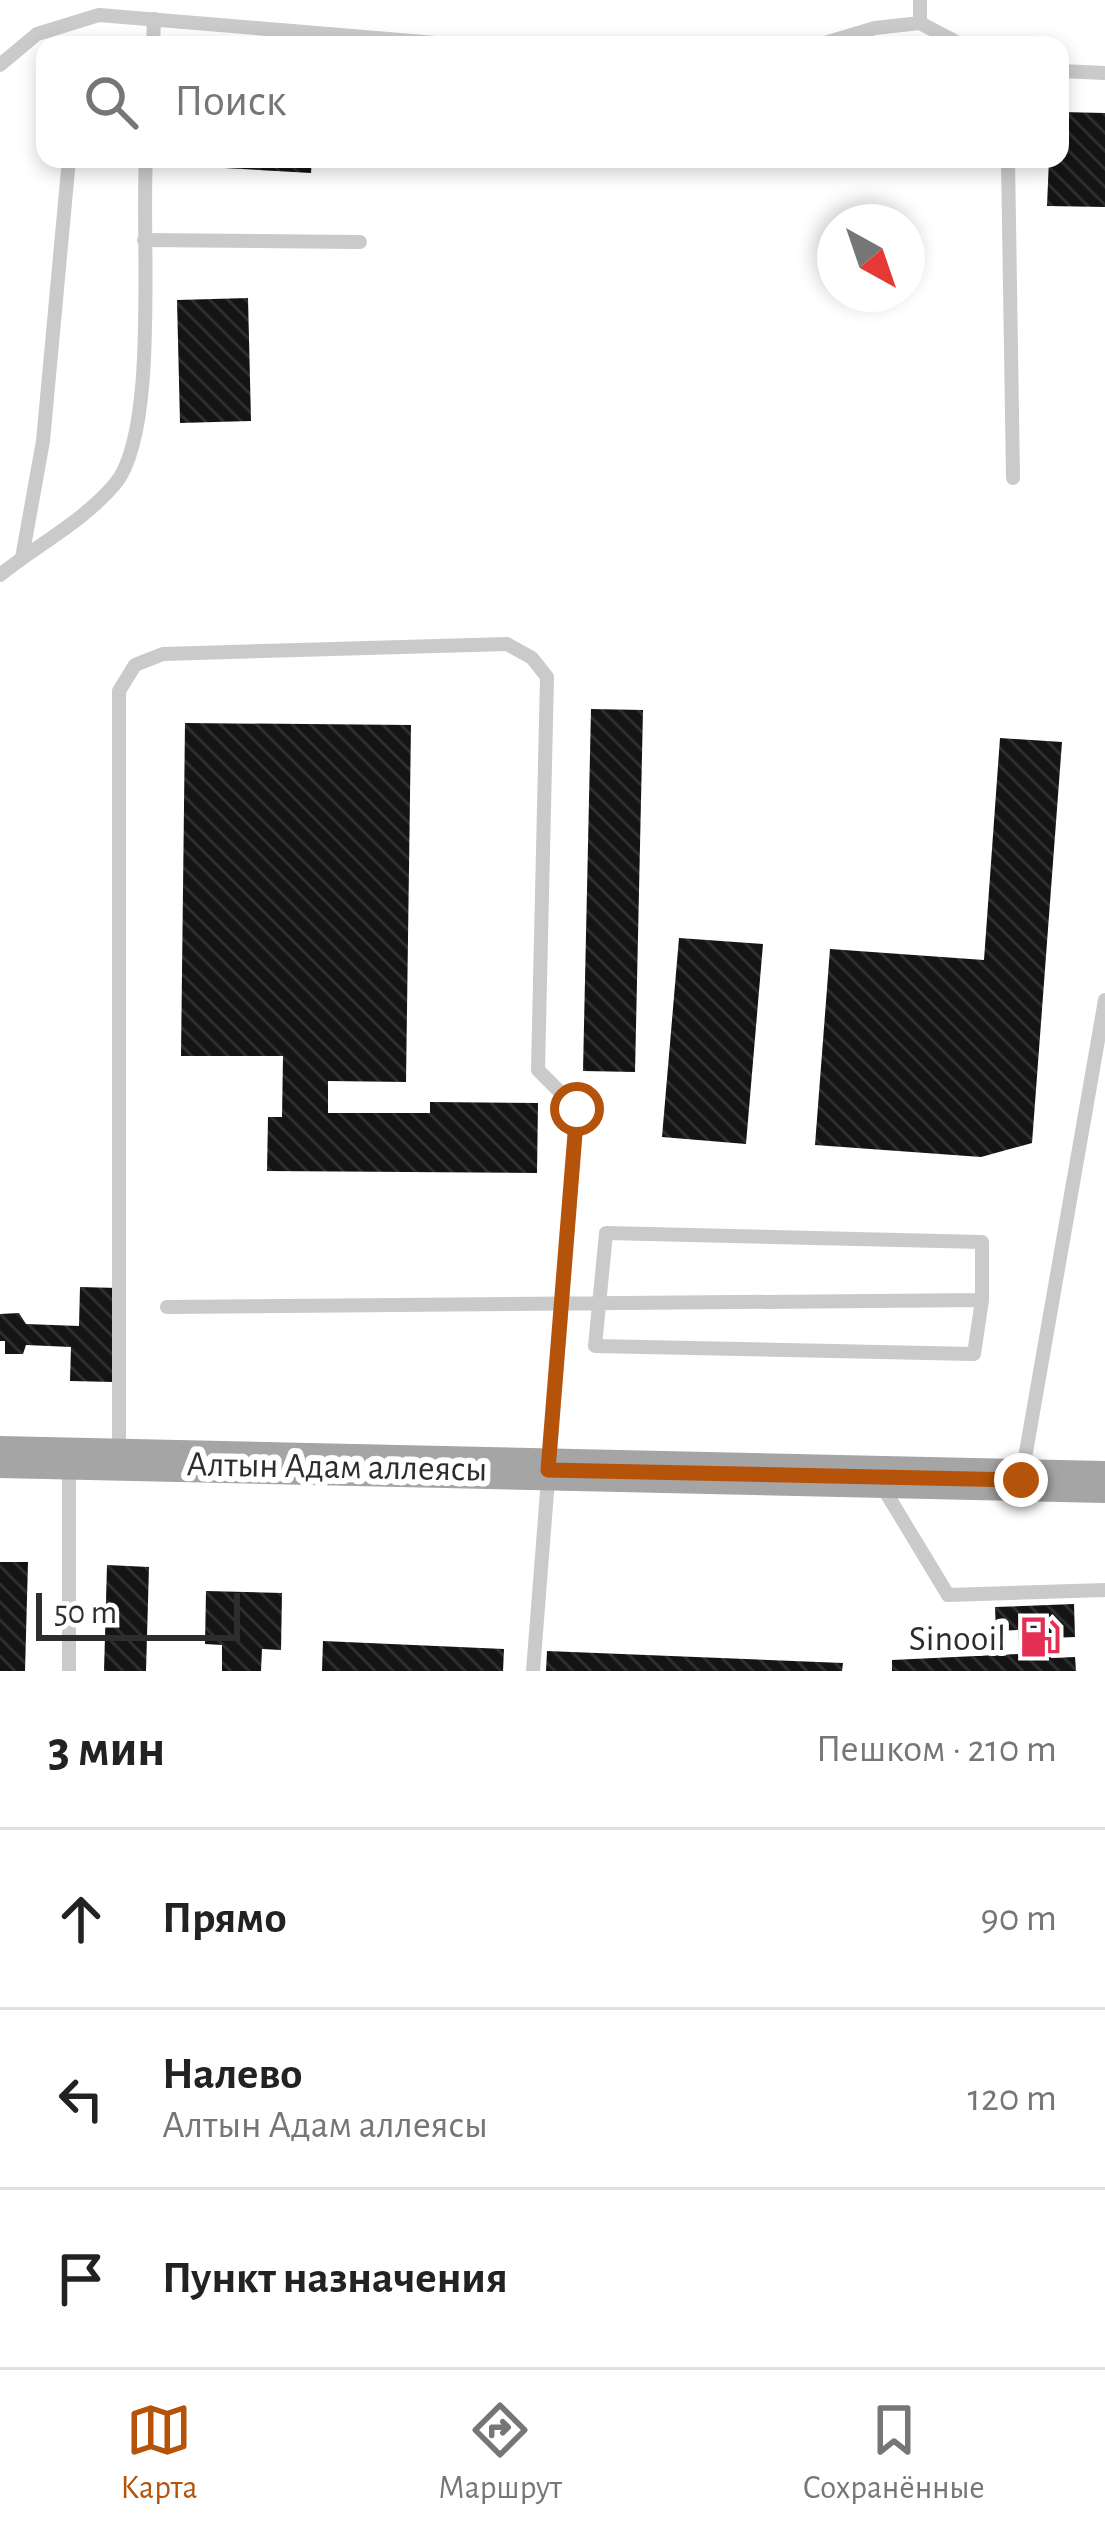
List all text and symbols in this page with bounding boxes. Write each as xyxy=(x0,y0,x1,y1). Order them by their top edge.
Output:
search box xyxy=(36,36,1069,168)
icon: search xyxy=(78,69,144,135)
text: Поиск xyxy=(174,79,286,124)
north arrow xyxy=(817,204,925,312)
route start xyxy=(550,1082,604,1136)
street label: Алтын Адам аллеясы xyxy=(186,1446,488,1488)
route end xyxy=(994,1453,1048,1507)
scale bar xyxy=(36,1587,240,1640)
text: 50 m xyxy=(54,1597,117,1630)
fuel station icon: Sinooil xyxy=(1017,1614,1063,1660)
place label: Sinooil xyxy=(909,1621,1006,1657)
text: 3 мин xyxy=(48,1724,165,1775)
text: Пешком · 210 m xyxy=(816,1730,1057,1769)
icon: ahead xyxy=(48,1886,114,1952)
text: Прямо xyxy=(162,1896,287,1941)
text: 90 m xyxy=(980,1899,1057,1938)
text: Налево xyxy=(162,2052,302,2097)
icon: left xyxy=(48,2066,114,2132)
text: 120 m xyxy=(968,2079,1057,2118)
text: Алтын Адам аллеясы xyxy=(162,2106,488,2145)
icon: arrive xyxy=(48,2246,114,2312)
text: Пункт назначения xyxy=(162,2256,508,2301)
tab: Карта xyxy=(120,2397,198,2509)
tab: Маршрут xyxy=(438,2397,562,2509)
tab: Сохранённые xyxy=(802,2397,985,2509)

